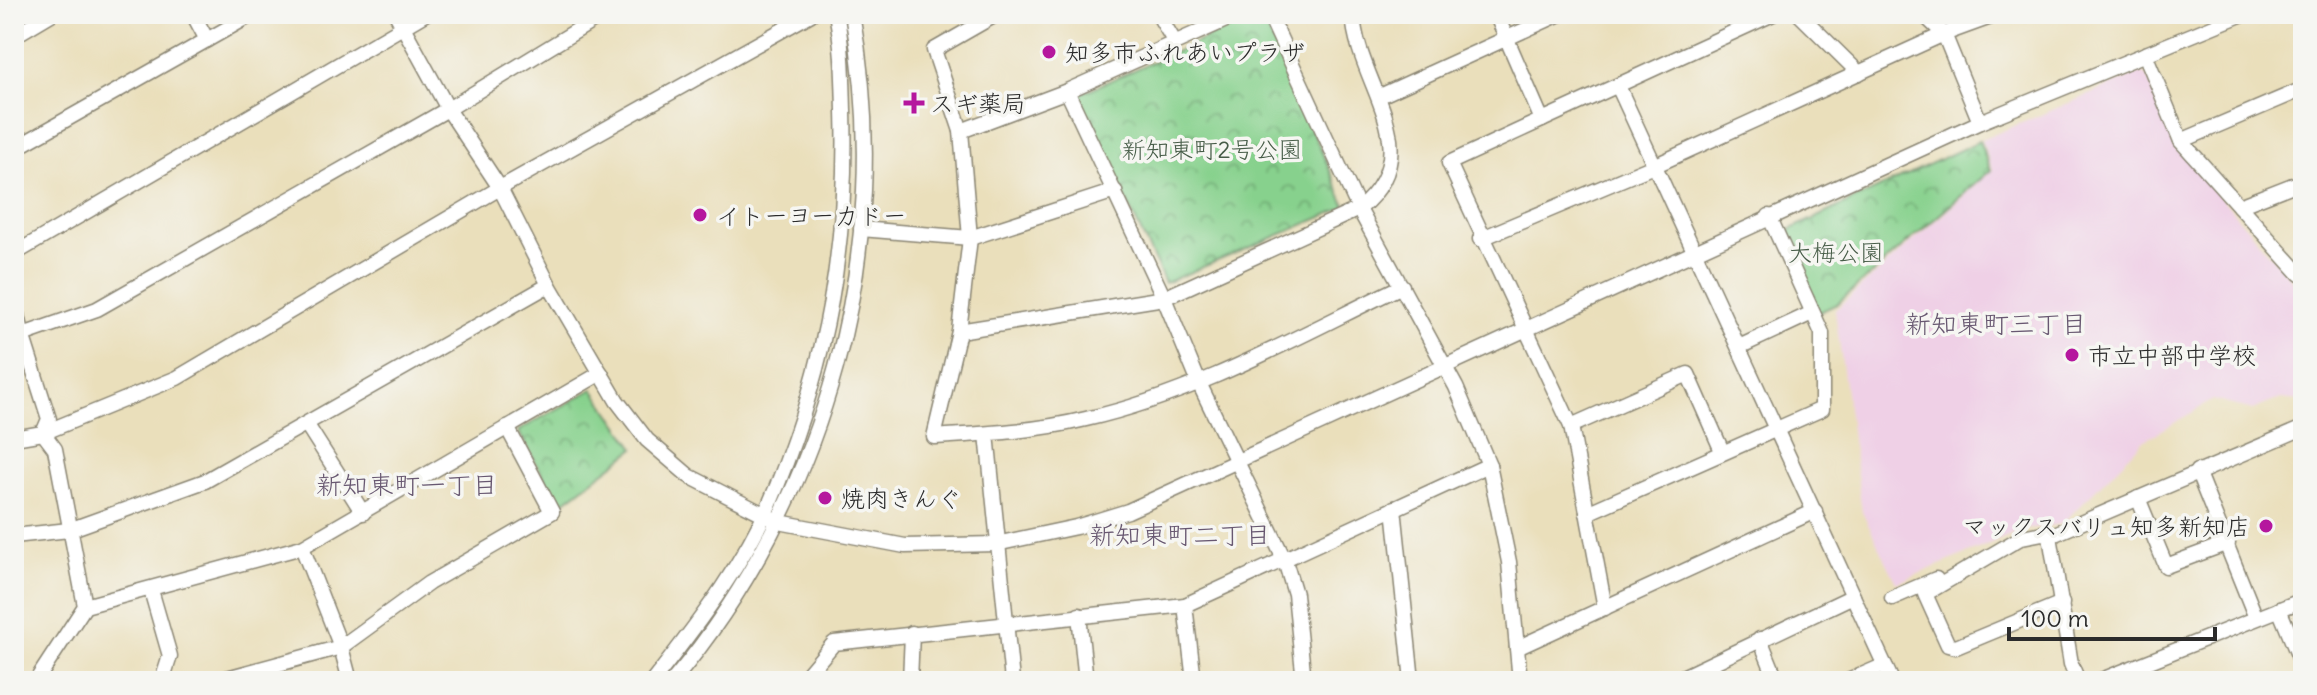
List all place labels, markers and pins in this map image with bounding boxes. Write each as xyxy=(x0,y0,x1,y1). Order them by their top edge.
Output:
place label: 知多市ふれあいプラザ xyxy=(1065,37,1305,67)
marker: 知多市ふれあいプラザ xyxy=(1040,43,1058,61)
place label: スギ薬局 xyxy=(930,88,1026,118)
marker: スギ薬局 xyxy=(905,94,923,112)
place label: イトーヨーカドー xyxy=(716,200,907,230)
marker: イトーヨーカドー xyxy=(691,206,709,224)
place label: 市立中部中学校 xyxy=(2088,340,2256,370)
marker: 市立中部中学校 xyxy=(2063,346,2081,364)
place label: 焼肉きんぐ xyxy=(841,483,961,513)
marker: 焼肉きんぐ xyxy=(816,489,834,507)
place label: マックスバリュ知多新知店 xyxy=(1962,511,2250,541)
marker: マックスバリュ知多新知店 xyxy=(2257,517,2275,535)

